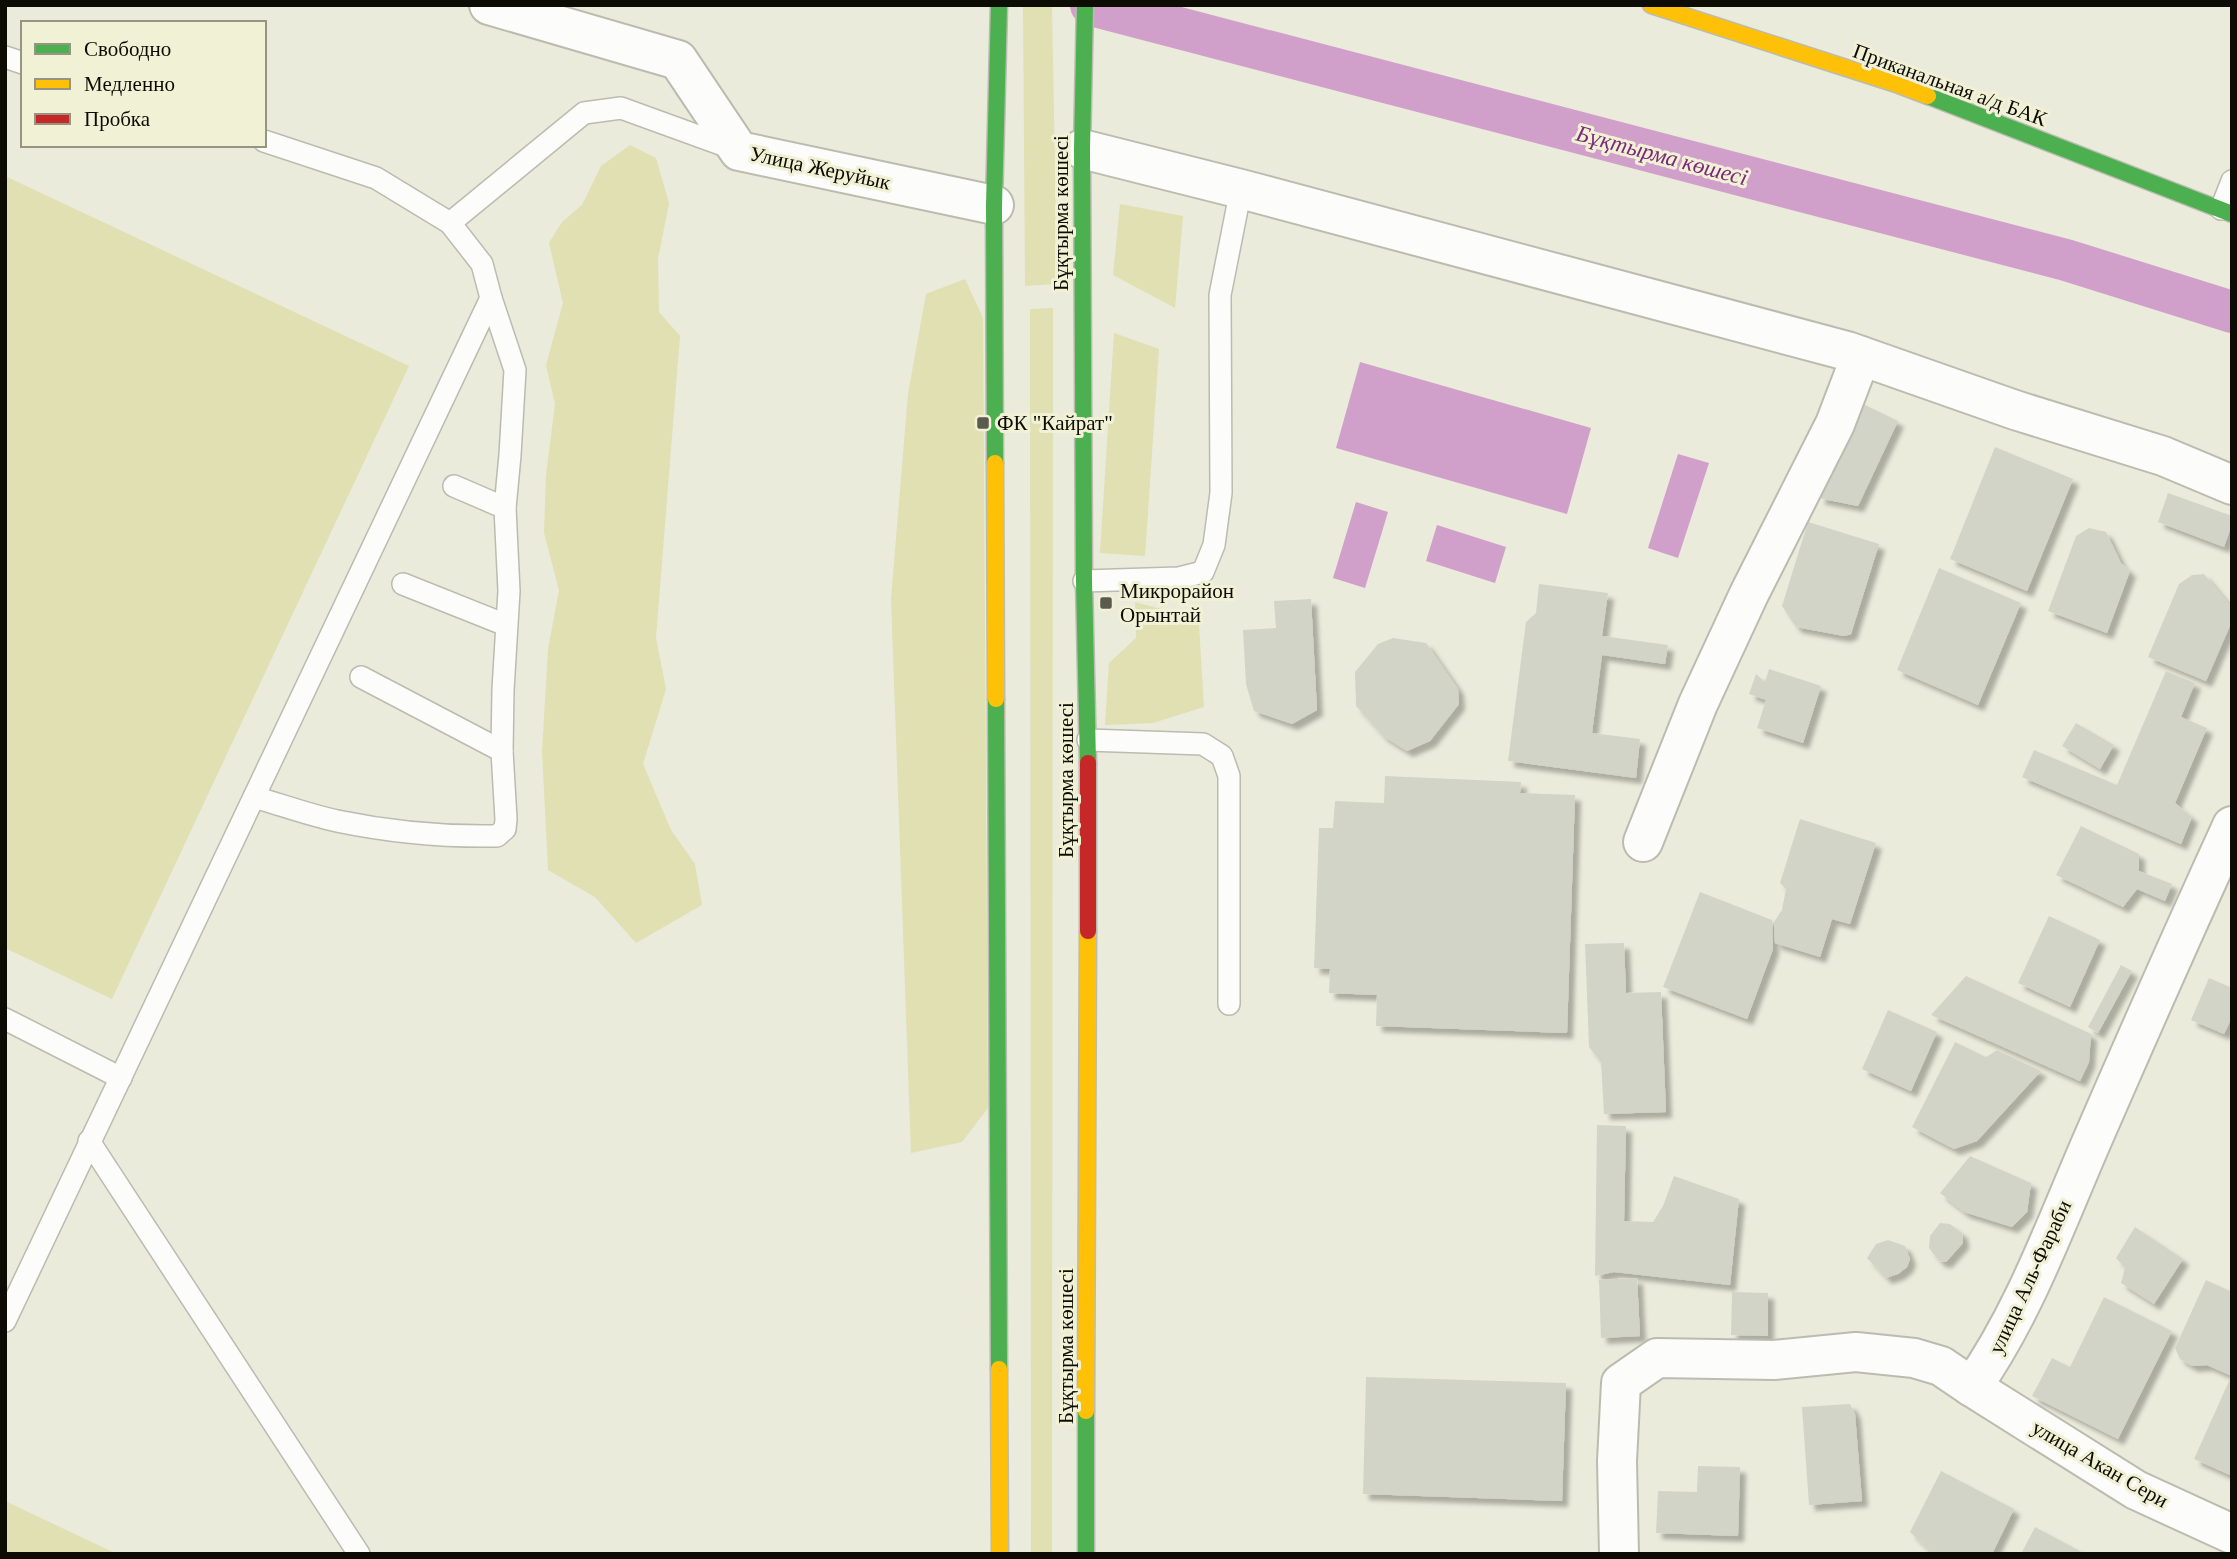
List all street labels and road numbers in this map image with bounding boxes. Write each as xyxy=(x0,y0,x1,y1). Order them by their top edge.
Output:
street label: Приканальная а/д БАК xyxy=(1850,39,2051,132)
street label: Бұқтырма көшесі xyxy=(1049,135,1073,291)
street label: Улица Жеруйык xyxy=(747,141,893,195)
street label: Бұқтырма көшесі xyxy=(1054,702,1078,858)
street label: улица Аль-Фараби xyxy=(1984,1196,2076,1358)
street label: Бұқтырма көшесі xyxy=(1054,1268,1078,1424)
street label: улица Акан Сери xyxy=(2028,1415,2172,1513)

